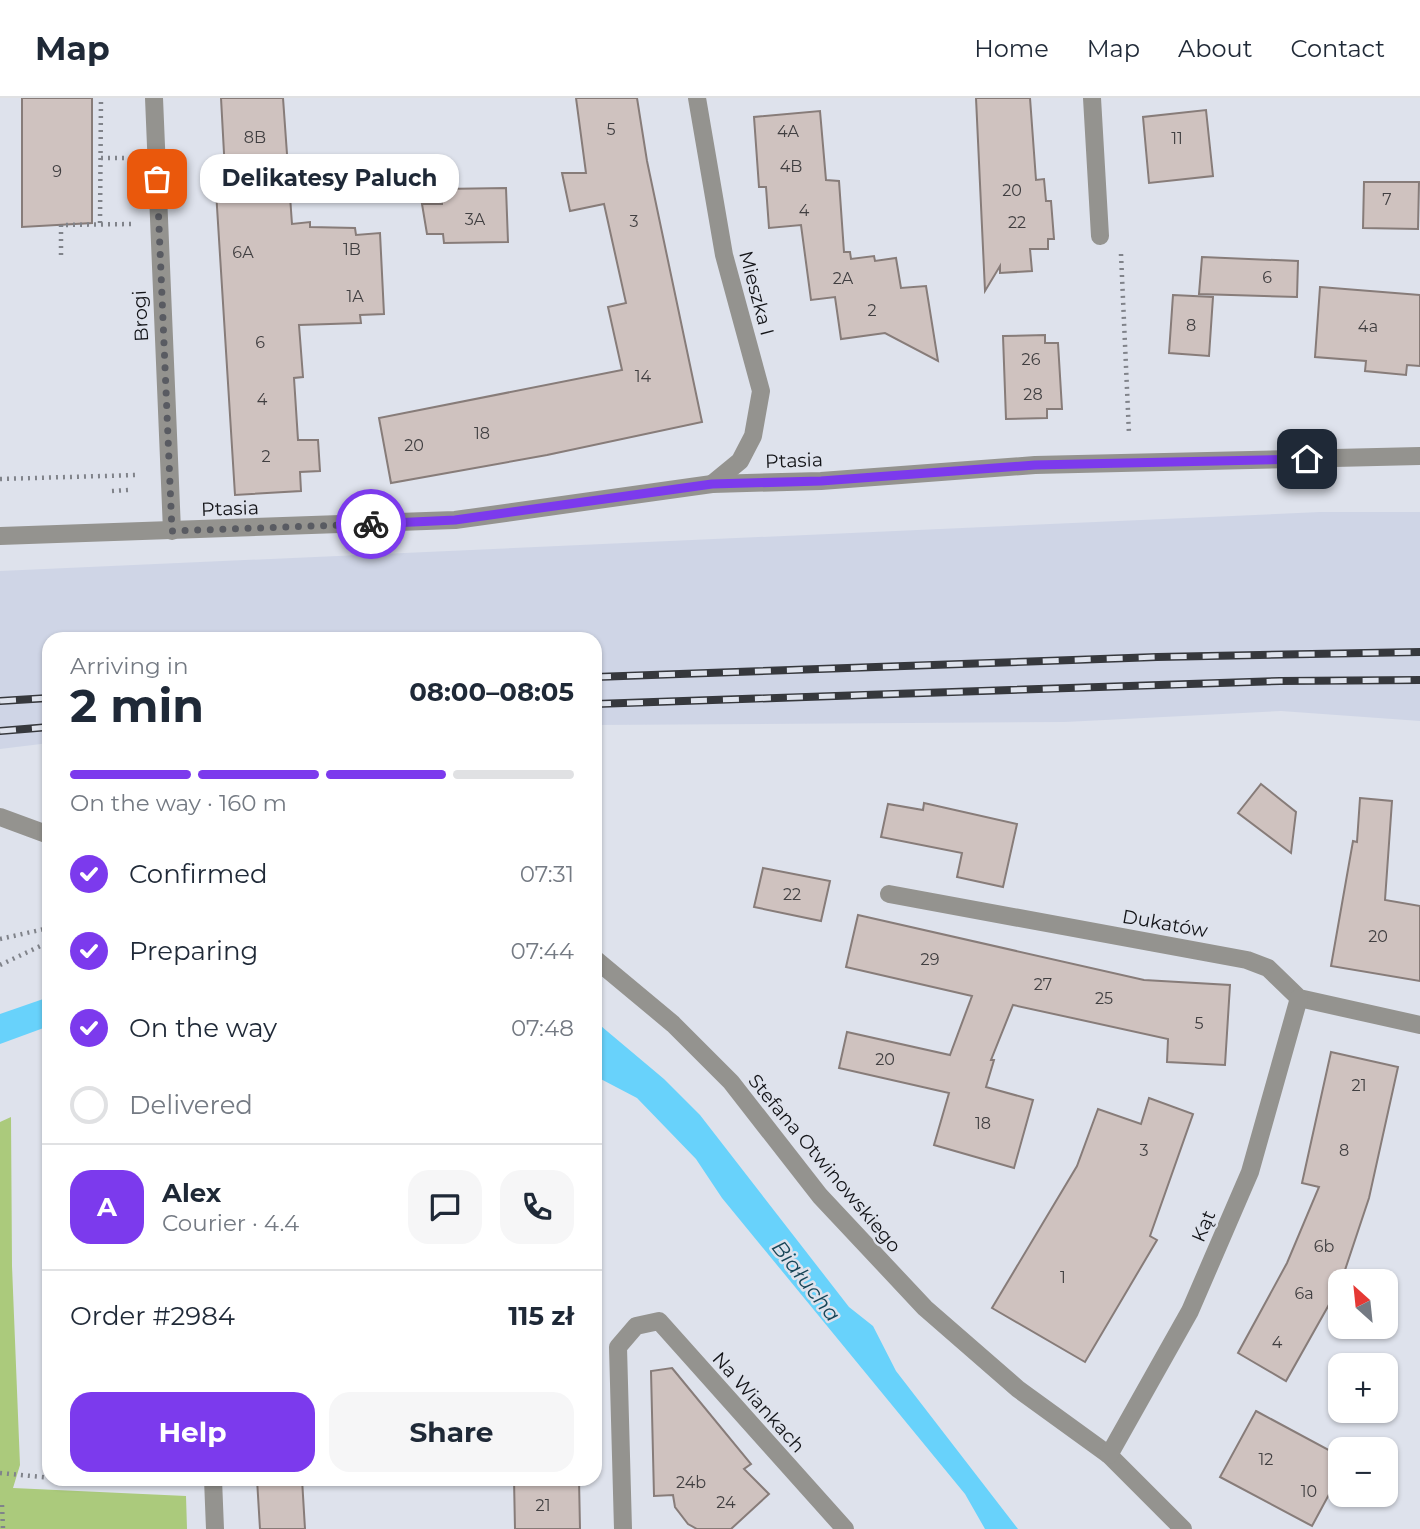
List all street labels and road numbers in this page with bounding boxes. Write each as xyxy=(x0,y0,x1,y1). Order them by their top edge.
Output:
street label: Mieszka I xyxy=(734,248,779,338)
street label: Brogi xyxy=(128,290,153,342)
street label: Ptasia xyxy=(765,448,823,473)
street label: Ptasia xyxy=(201,496,259,521)
street label: Dukatów xyxy=(1120,905,1210,942)
street label: Stefana Otwinowskiego xyxy=(743,1070,906,1257)
street label: Kąt xyxy=(1187,1207,1220,1245)
street label: Na Wiankach xyxy=(707,1347,810,1457)

